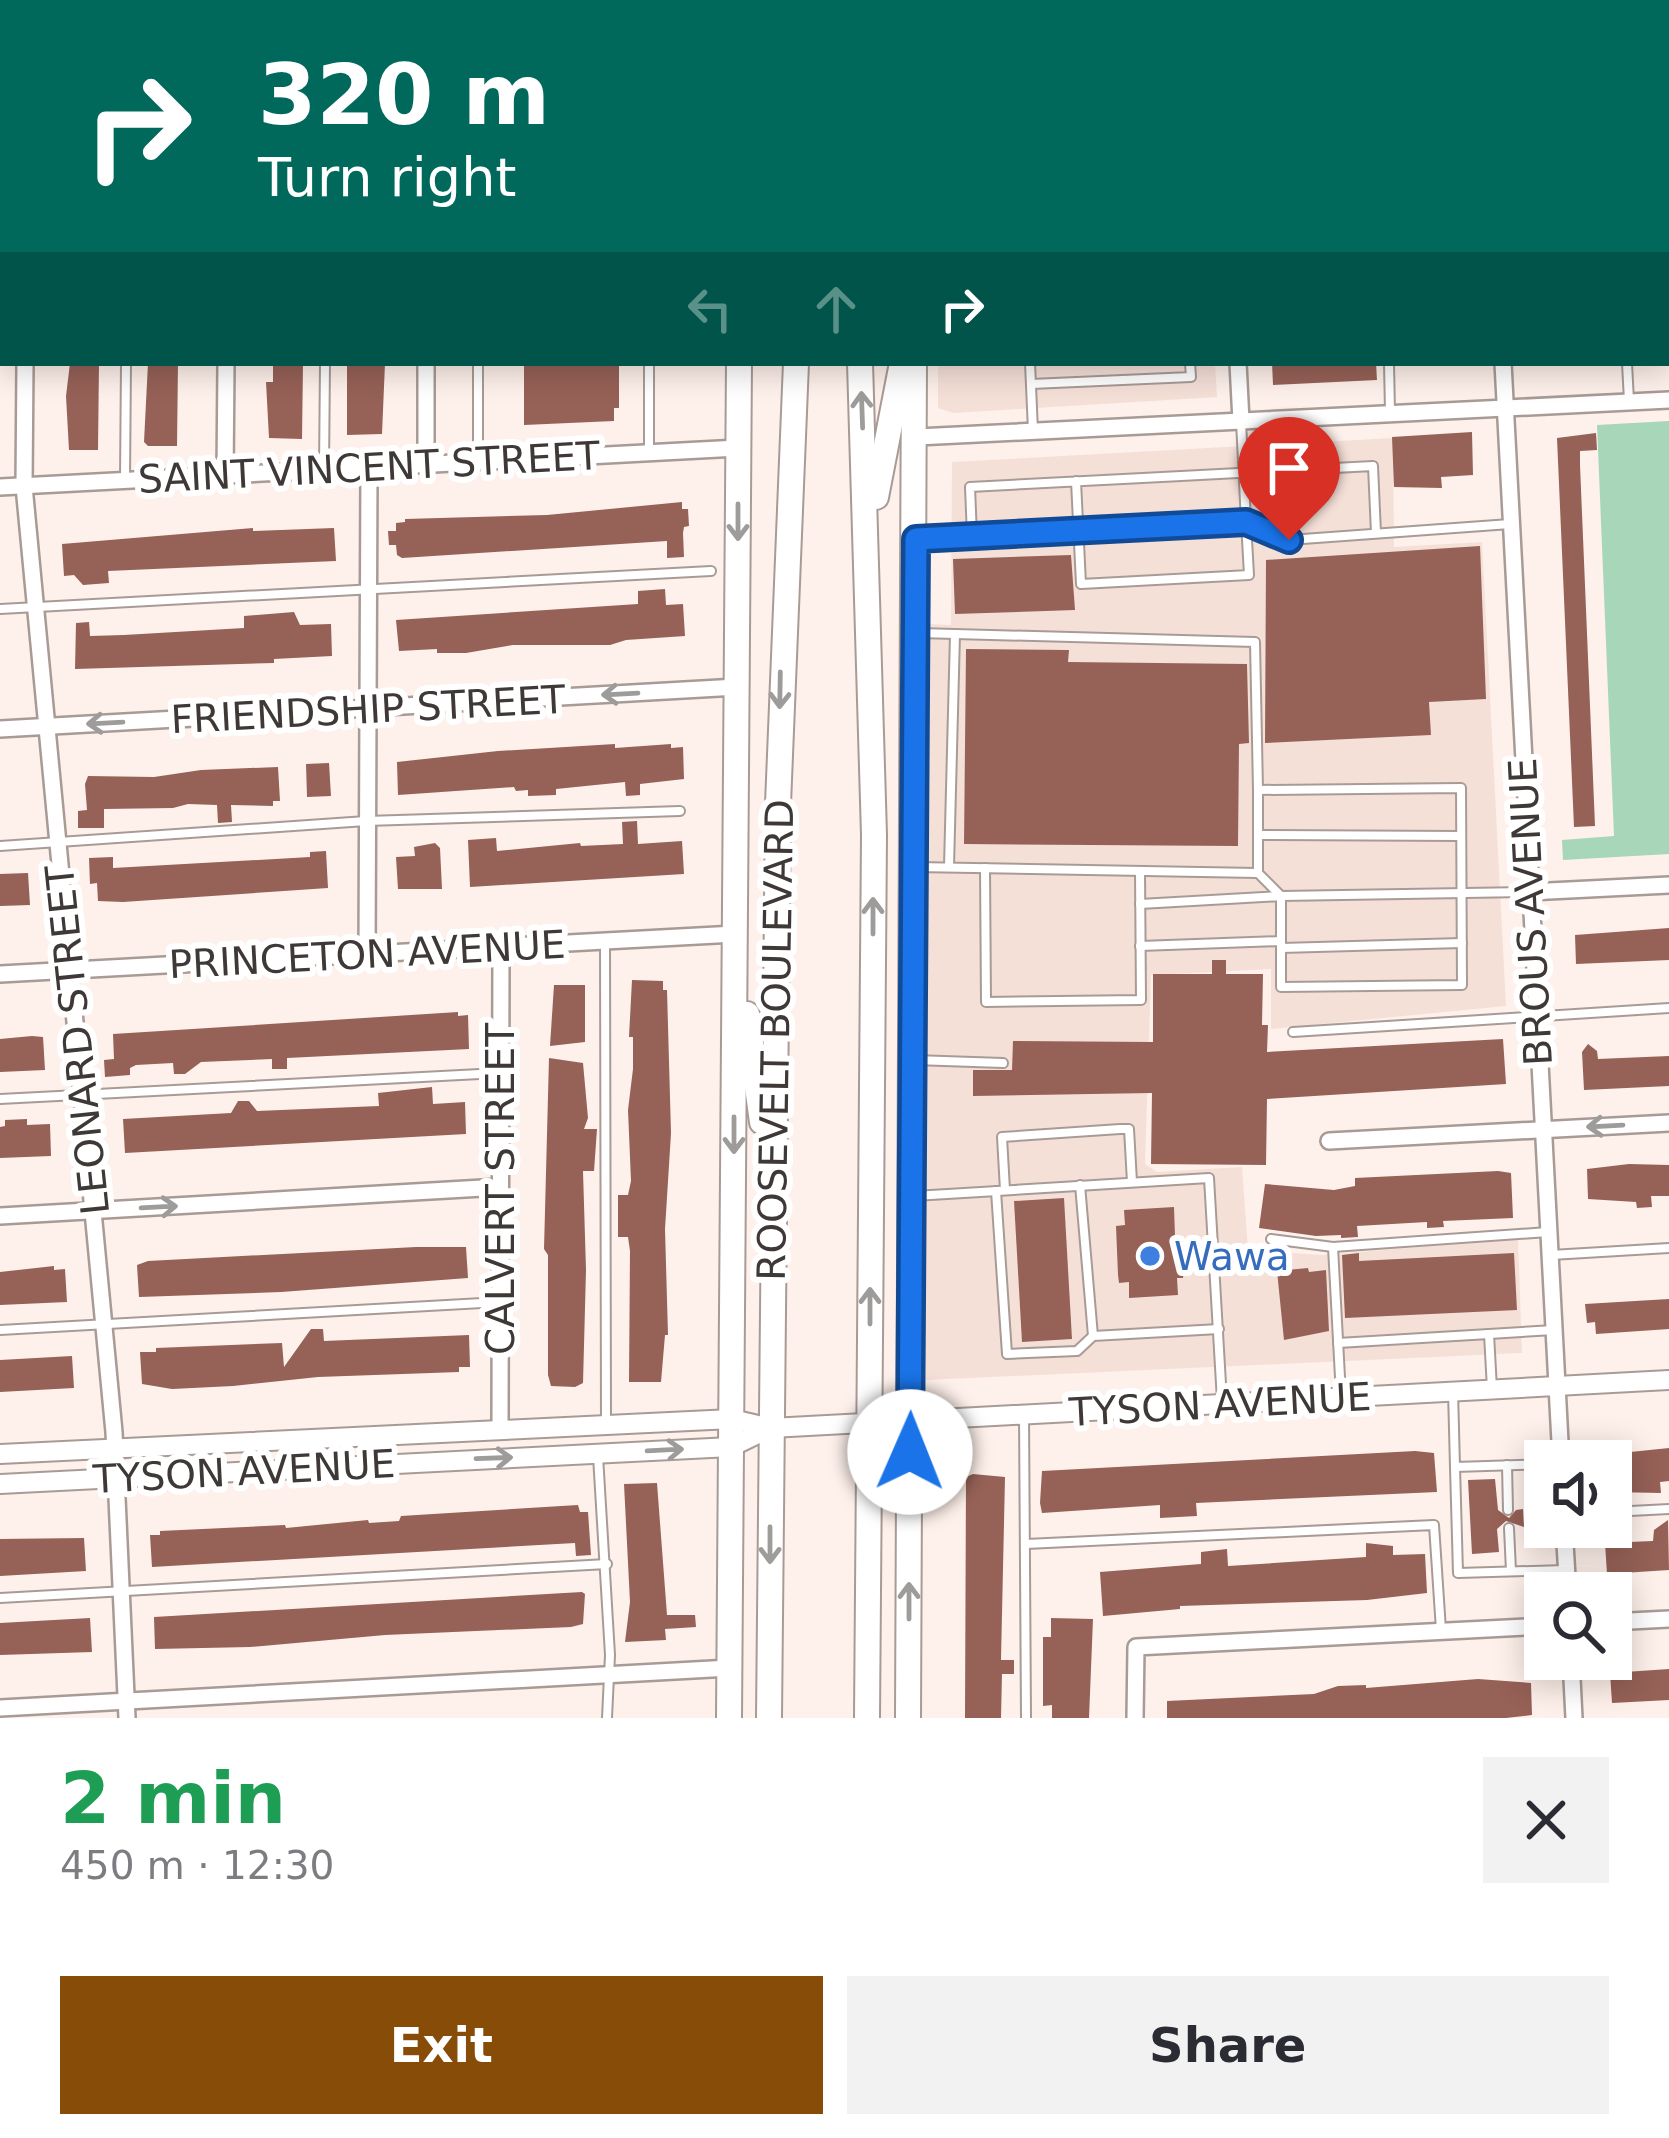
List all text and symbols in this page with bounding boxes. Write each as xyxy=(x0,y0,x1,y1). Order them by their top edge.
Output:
text: 320 m xyxy=(258,46,550,144)
icon: right xyxy=(60,48,216,204)
text: Turn right xyxy=(258,146,517,209)
icon: left xyxy=(677,276,743,342)
icon: ahead xyxy=(803,276,869,342)
icon: right xyxy=(929,276,995,342)
one-way arrow xyxy=(850,391,873,430)
pin xyxy=(1238,417,1340,540)
street label: SAINT VINCENT STREET xyxy=(137,433,601,502)
icon: arrive xyxy=(1256,435,1322,501)
one-way arrow xyxy=(727,502,749,541)
one-way arrow xyxy=(769,670,792,709)
street label: FRIENDSHIP STREET xyxy=(170,677,567,742)
one-way arrow xyxy=(601,683,640,706)
one-way arrow xyxy=(86,712,125,735)
street label: BROUS AVENUE xyxy=(1500,757,1561,1067)
street label: ROOSEVELT BOULEVARD xyxy=(749,799,802,1281)
street label: LEONARD STREET xyxy=(37,863,118,1217)
one-way arrow xyxy=(862,897,884,936)
street label: PRINCETON AVENUE xyxy=(168,922,566,987)
street label: CALVERT STREET xyxy=(478,1023,523,1355)
one-way arrow xyxy=(722,1115,745,1154)
one-way arrow xyxy=(1586,1115,1625,1138)
one-way arrow xyxy=(139,1195,178,1218)
place label: Wawa xyxy=(1174,1234,1290,1279)
marker: Wawa xyxy=(1137,1243,1163,1269)
one-way arrow xyxy=(859,1287,882,1326)
street label: TYSON AVENUE xyxy=(1067,1374,1372,1435)
position arrow xyxy=(847,1389,973,1515)
one-way arrow xyxy=(645,1438,684,1461)
map controls xyxy=(1524,1440,1632,1680)
button: sound xyxy=(1524,1440,1632,1548)
street label: TYSON AVENUE xyxy=(91,1441,396,1502)
one-way arrow xyxy=(474,1446,513,1469)
one-way arrow xyxy=(759,1525,781,1564)
button: search xyxy=(1524,1572,1632,1680)
one-way arrow xyxy=(898,1582,920,1621)
text: 2 min xyxy=(60,1756,286,1840)
button: close xyxy=(1483,1757,1609,1883)
text: 450 m · 12:30 xyxy=(60,1843,334,1888)
button: Exit xyxy=(60,1976,823,2114)
button: Share xyxy=(847,1976,1609,2114)

